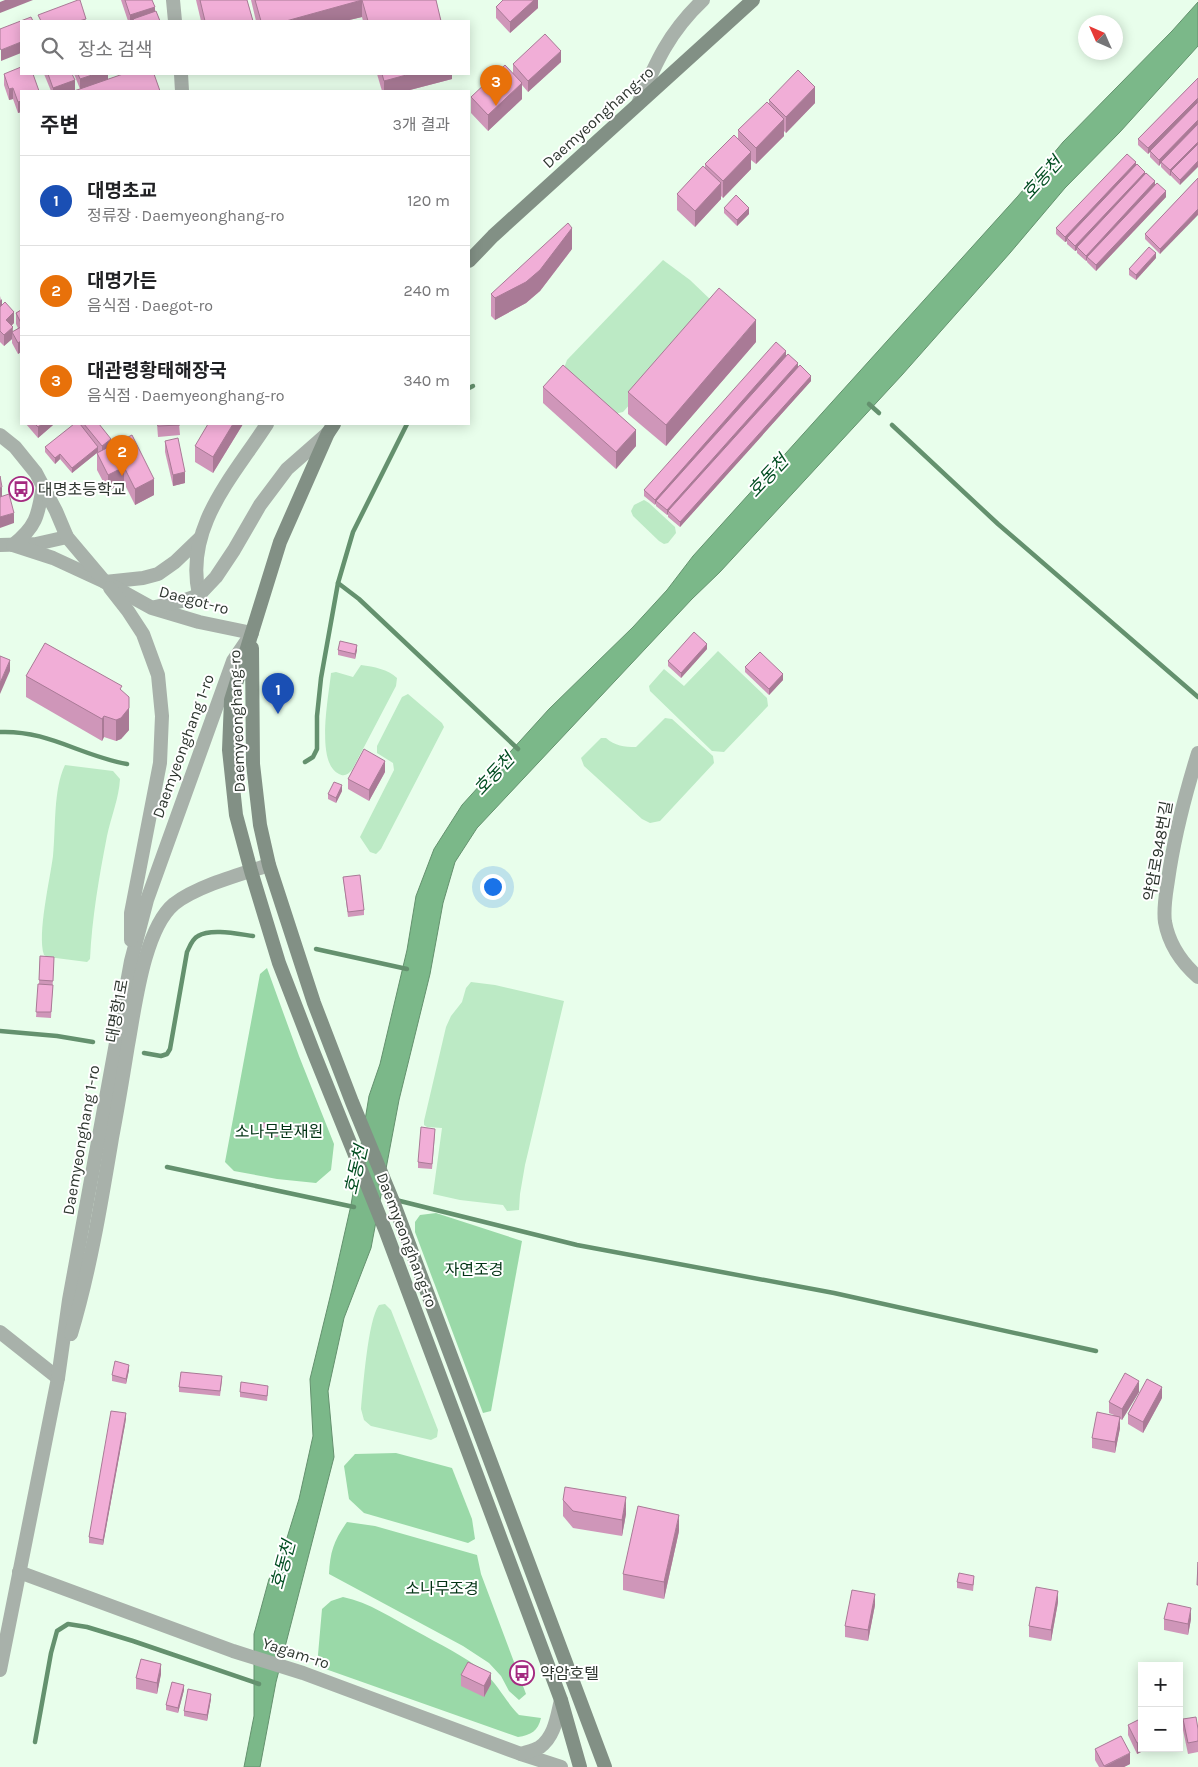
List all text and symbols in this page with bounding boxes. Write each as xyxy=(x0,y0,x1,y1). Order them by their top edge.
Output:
north arrow xyxy=(1078,15,1123,60)
search box xyxy=(20,20,470,75)
icon: search xyxy=(38,34,66,62)
text: 장소 검색 xyxy=(78,39,152,61)
street label: Daemyeonghang-ro xyxy=(539,62,657,172)
pin: 3 xyxy=(480,65,512,106)
text: 주변 xyxy=(40,113,79,137)
text: 3개 결과 xyxy=(393,115,450,134)
water label: 호동천 xyxy=(1017,150,1068,204)
text: 대명초교 xyxy=(87,180,157,202)
text: 1 xyxy=(53,191,59,210)
text: 120 m xyxy=(407,191,450,210)
text: 정류장 · Daemyeonghang-ro xyxy=(87,206,285,225)
text: 대명가든 xyxy=(87,270,157,292)
text: 2 xyxy=(51,281,61,300)
text: 240 m xyxy=(404,281,450,300)
text: 음식점 · Daegot-ro xyxy=(87,296,213,315)
text: 대관령황태해장국 xyxy=(87,360,227,382)
text: 3 xyxy=(51,371,61,390)
text: 340 m xyxy=(403,371,450,390)
text: 음식점 · Daemyeonghang-ro xyxy=(87,386,285,405)
pin: 2 xyxy=(106,435,138,476)
water label: 호동천 xyxy=(743,449,795,502)
bus stop icon: 대명초등학교 xyxy=(8,476,34,502)
place label: 대명초등학교 xyxy=(38,480,126,499)
street label: Daegot-ro xyxy=(157,582,231,618)
street label: Daemyeonghang-ro xyxy=(225,649,249,793)
street label: Daemyeonghang 1-ro xyxy=(148,671,218,821)
pin: 1 xyxy=(262,673,294,714)
water label: 호동천 xyxy=(469,747,521,800)
street label: 약암로948번길 xyxy=(1140,799,1176,903)
your location xyxy=(480,874,506,900)
street label: 대명항1로 xyxy=(102,977,132,1044)
street label: Daemyeonghang 1-ro xyxy=(58,1064,104,1216)
park label: 소나무분재원 xyxy=(235,1122,323,1141)
water label: 호동천 xyxy=(340,1141,373,1197)
street label: Daemyeonghang-ro xyxy=(373,1170,441,1310)
park label: 자연조경 xyxy=(445,1260,503,1279)
water label: 호동천 xyxy=(266,1536,301,1592)
park label: 소나무조경 xyxy=(405,1579,479,1598)
street label: Yagam-ro xyxy=(260,1633,332,1673)
bus stop icon: 약암호텔 xyxy=(509,1660,535,1686)
map controls xyxy=(1138,1662,1183,1752)
button: + xyxy=(1138,1662,1183,1707)
place label: 약암호텔 xyxy=(540,1664,599,1683)
button: − xyxy=(1138,1707,1183,1752)

